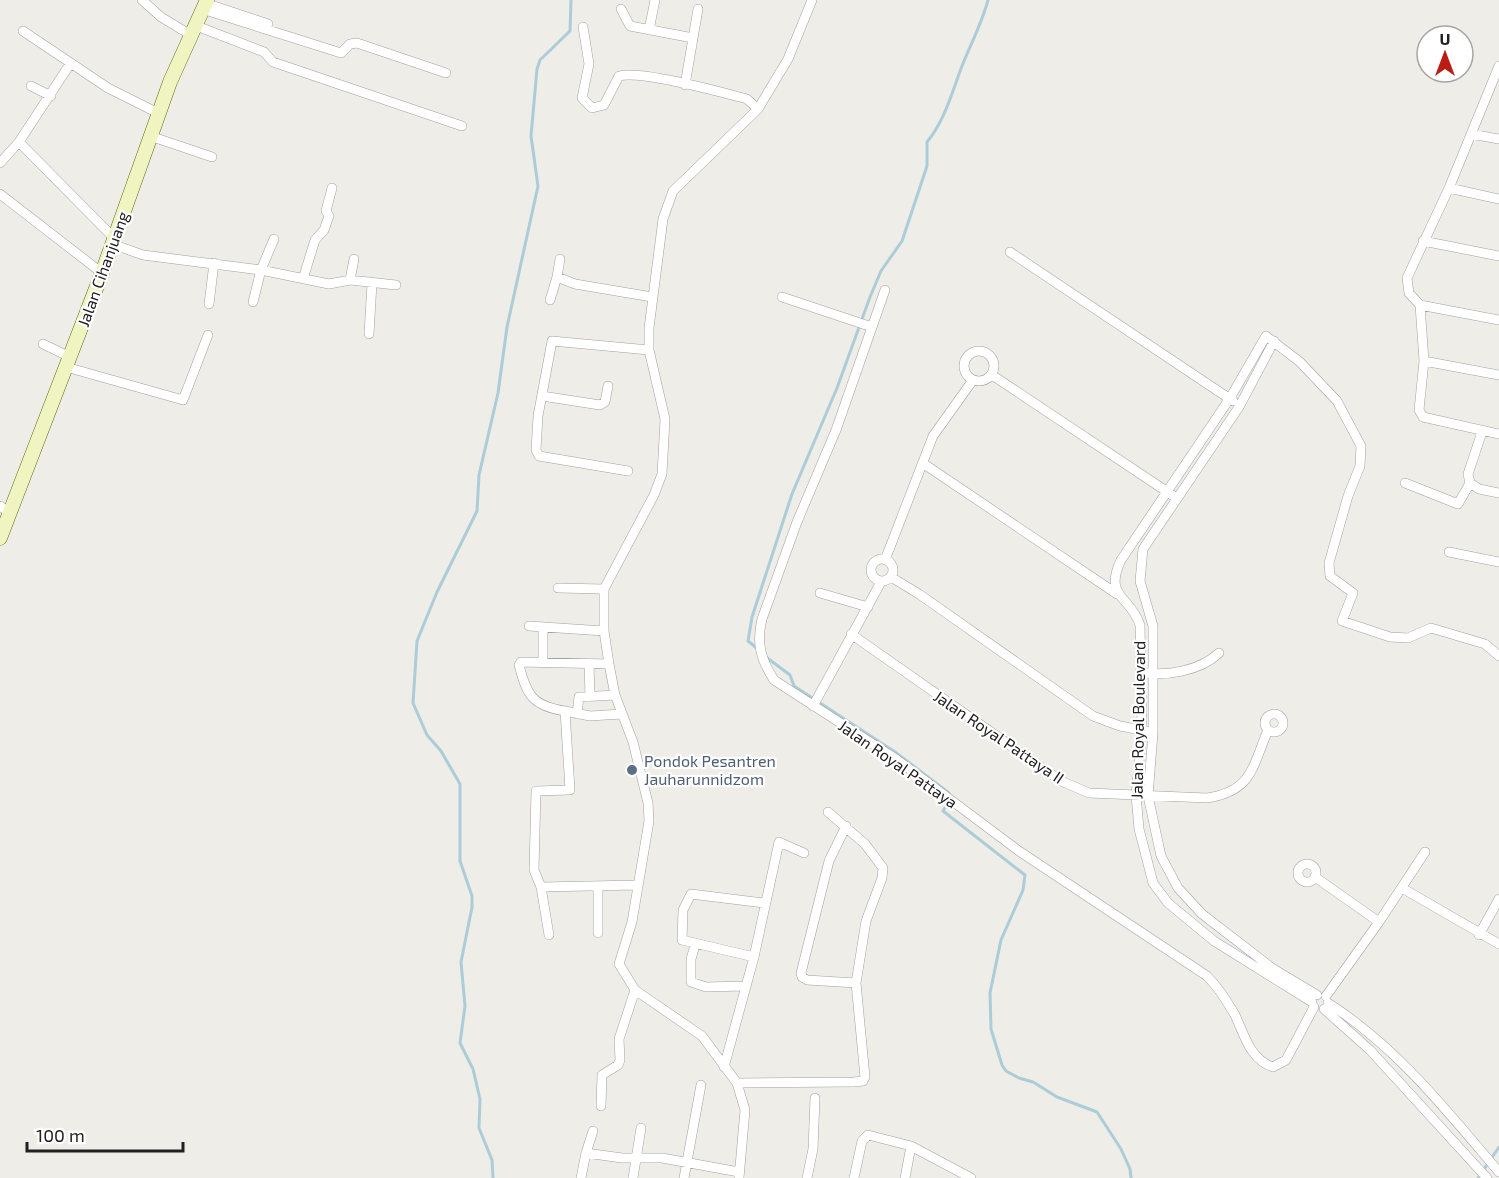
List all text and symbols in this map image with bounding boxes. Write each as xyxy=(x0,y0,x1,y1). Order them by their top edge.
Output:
north arrow xyxy=(1415,24,1475,84)
text: U xyxy=(1440,29,1450,48)
street label: Jalan Cihanjuang xyxy=(73,209,133,329)
street label: Jalan Royal Boulevard xyxy=(1127,641,1148,799)
street label: Jalan Royal Pattaya II xyxy=(931,686,1068,787)
street label: Jalan Royal Pattaya xyxy=(835,715,961,812)
place label: Pondok Pesantren Jauharunnidzom xyxy=(644,751,776,788)
marker: Pondok Pesantren Jauharunnidzom xyxy=(625,763,639,777)
scale bar xyxy=(27,1115,183,1153)
text: 100 m xyxy=(36,1124,85,1146)

